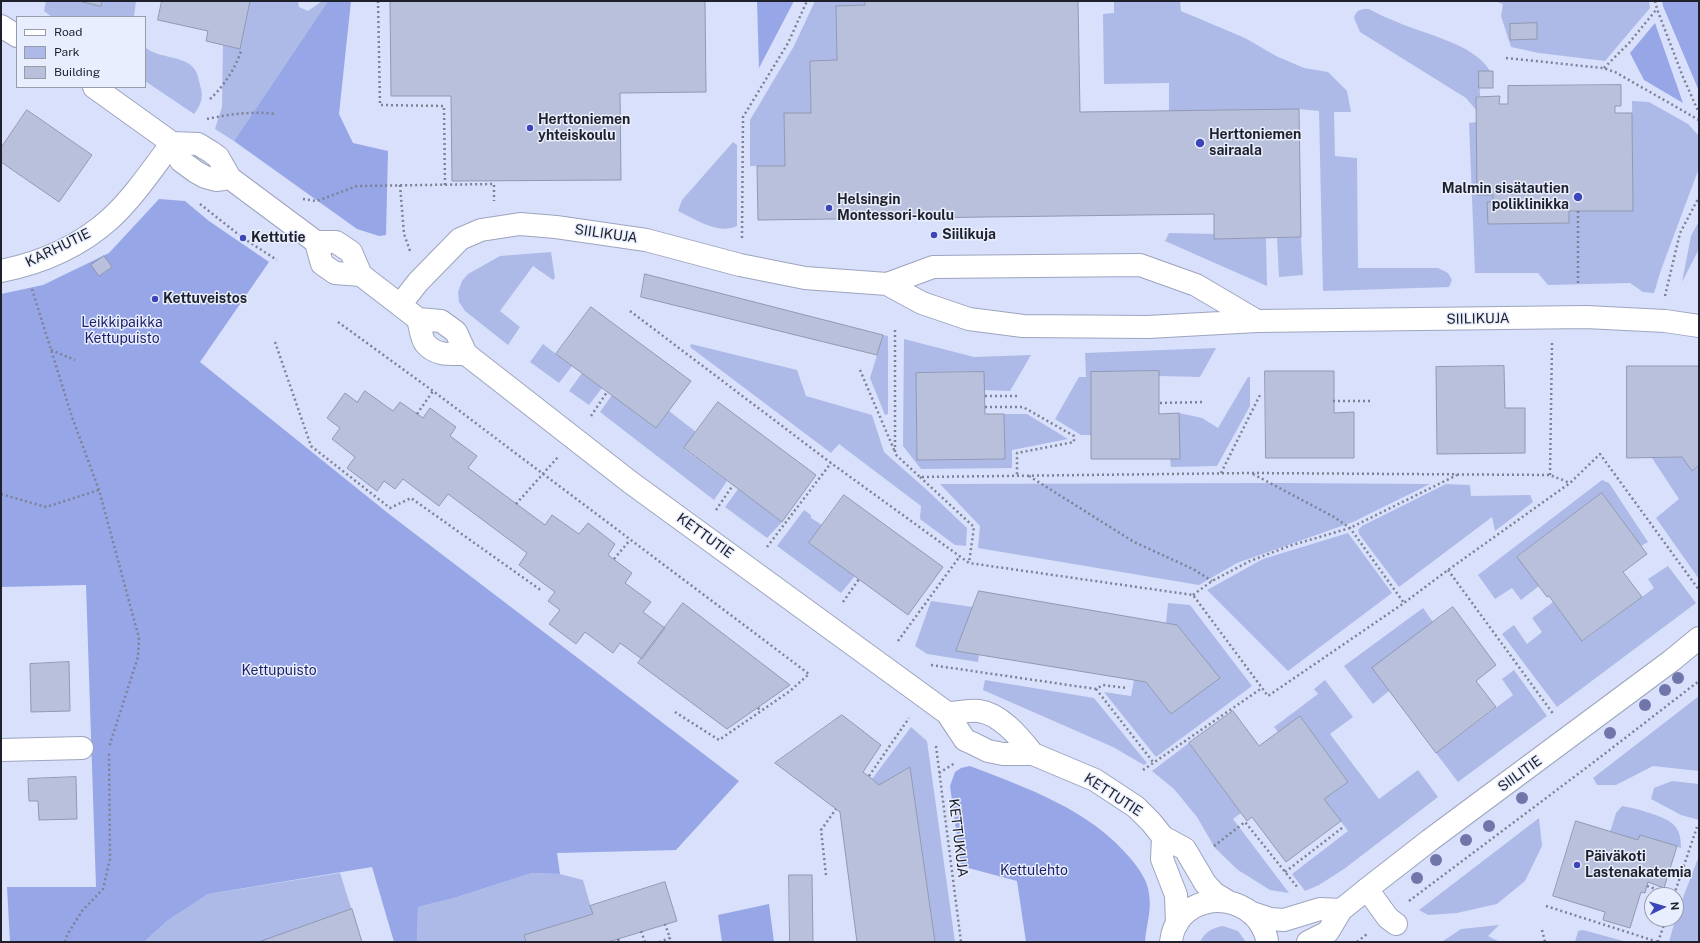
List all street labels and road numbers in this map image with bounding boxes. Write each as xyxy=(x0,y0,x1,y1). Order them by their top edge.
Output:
street label: SIILIKUJA xyxy=(573,221,639,247)
street label: KARHUTIE xyxy=(23,225,93,271)
street label: SIILIKUJA xyxy=(1446,310,1510,328)
street label: KETTUTIE xyxy=(673,510,737,562)
street label: SIILITIE xyxy=(1495,752,1545,796)
street label: KETTUTIE xyxy=(1081,770,1145,820)
street label: KETTUKUJA xyxy=(945,798,971,878)

